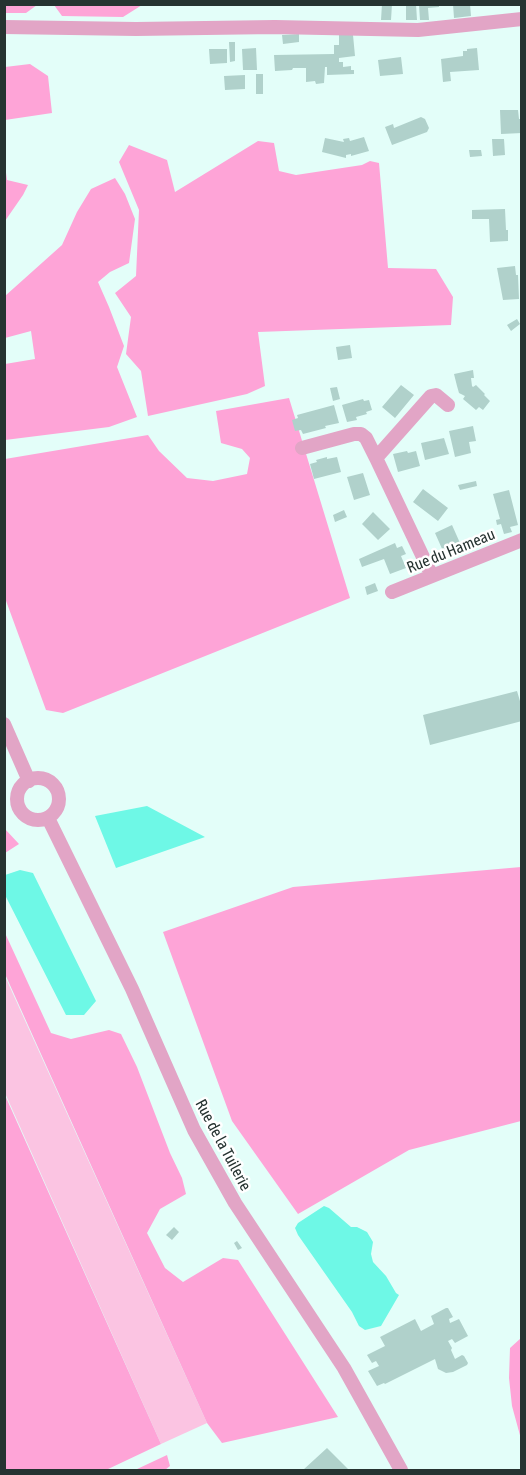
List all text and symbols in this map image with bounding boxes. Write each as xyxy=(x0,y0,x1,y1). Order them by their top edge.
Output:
street label: Rue du Hameau xyxy=(404,525,498,577)
street label: Rue de la Tuilerie xyxy=(191,1096,255,1194)

